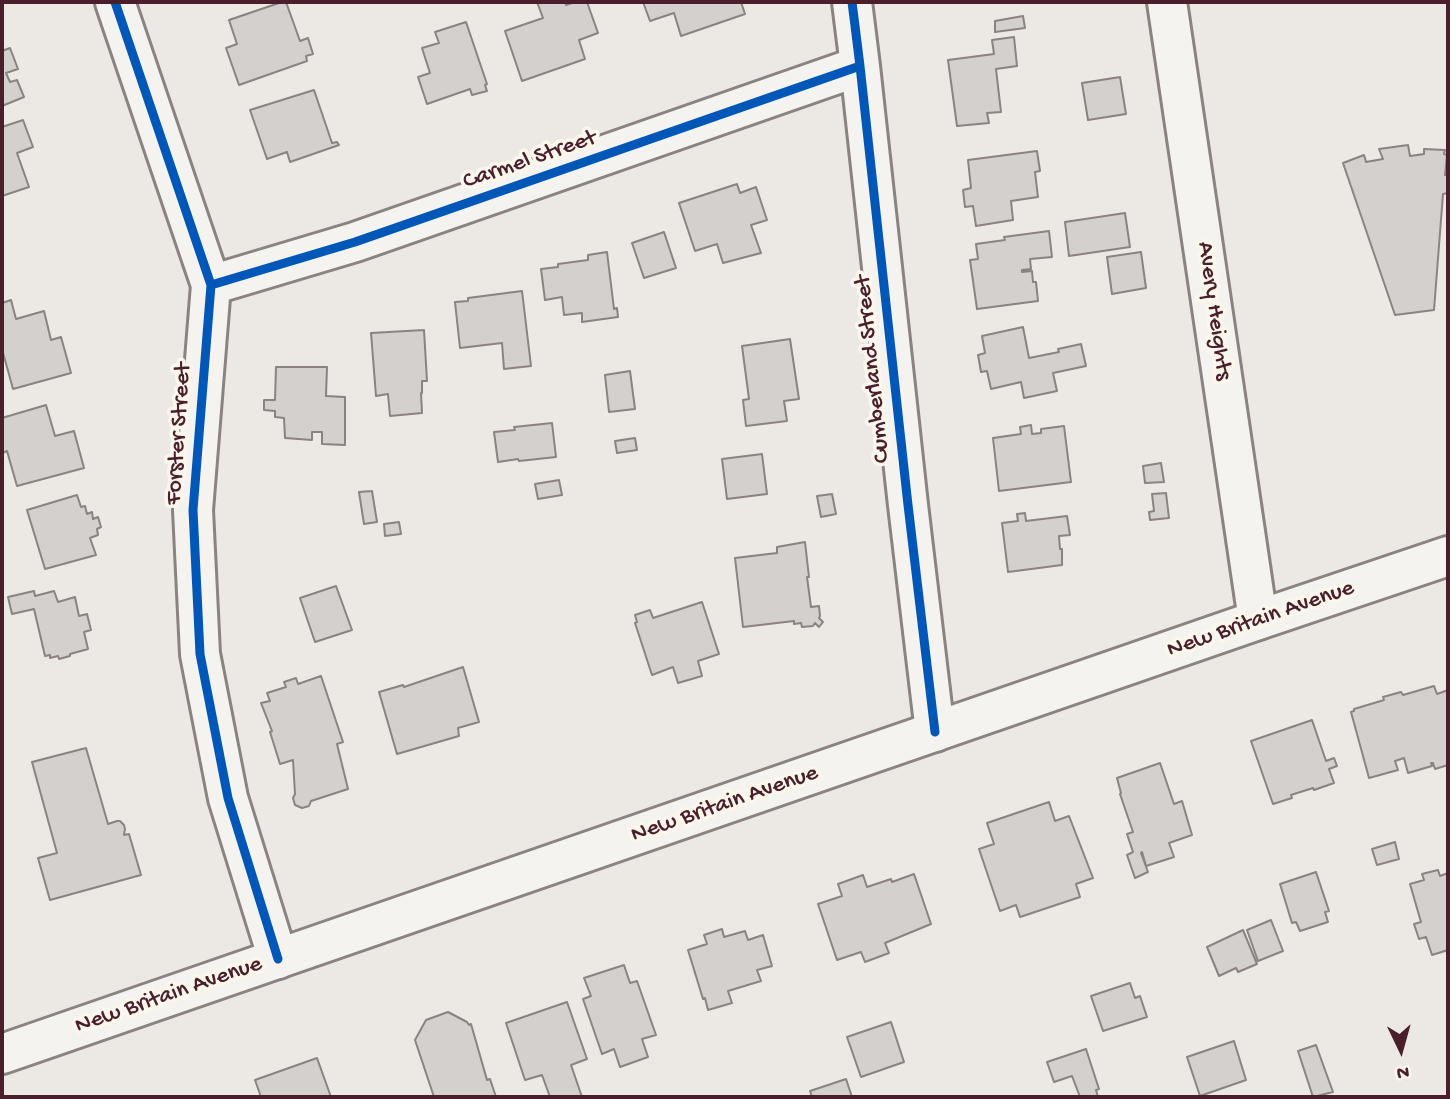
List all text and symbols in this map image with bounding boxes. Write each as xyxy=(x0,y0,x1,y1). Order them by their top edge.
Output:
street label: Carmel Street xyxy=(459,125,601,197)
street label: Avery Heights xyxy=(1189,240,1237,382)
street label: Cumberland Street xyxy=(850,274,898,464)
street label: Forster Street xyxy=(161,362,199,506)
street label: New Britain Avenue xyxy=(1164,574,1358,666)
street label: New Britain Avenue xyxy=(628,759,822,851)
street label: New Britain Avenue xyxy=(72,950,266,1042)
north arrow xyxy=(1366,1015,1436,1085)
text: N xyxy=(1396,1059,1410,1083)

